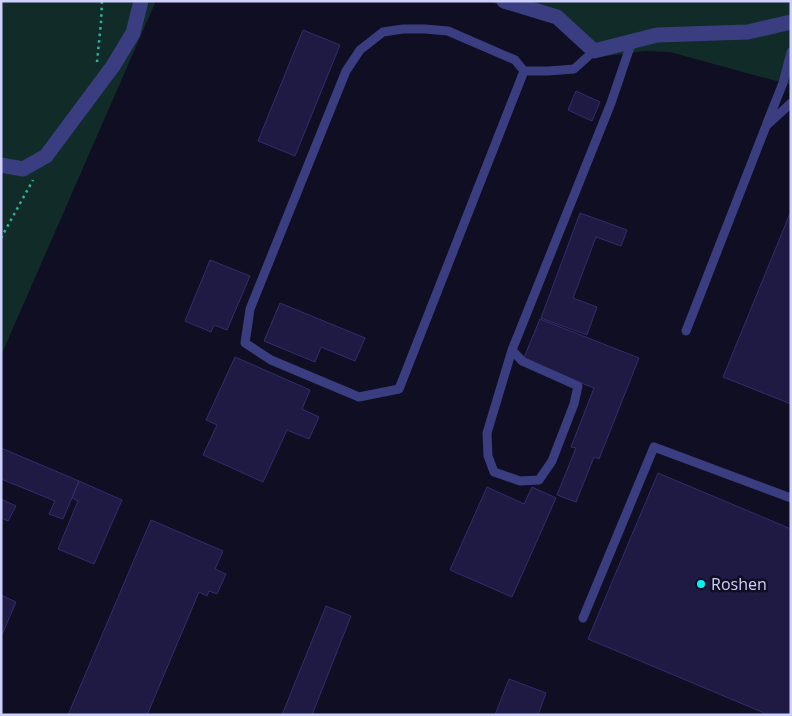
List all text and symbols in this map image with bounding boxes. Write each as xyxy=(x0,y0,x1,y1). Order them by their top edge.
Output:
place label: Roshen xyxy=(711,573,767,595)
marker: Roshen xyxy=(695,578,707,590)

